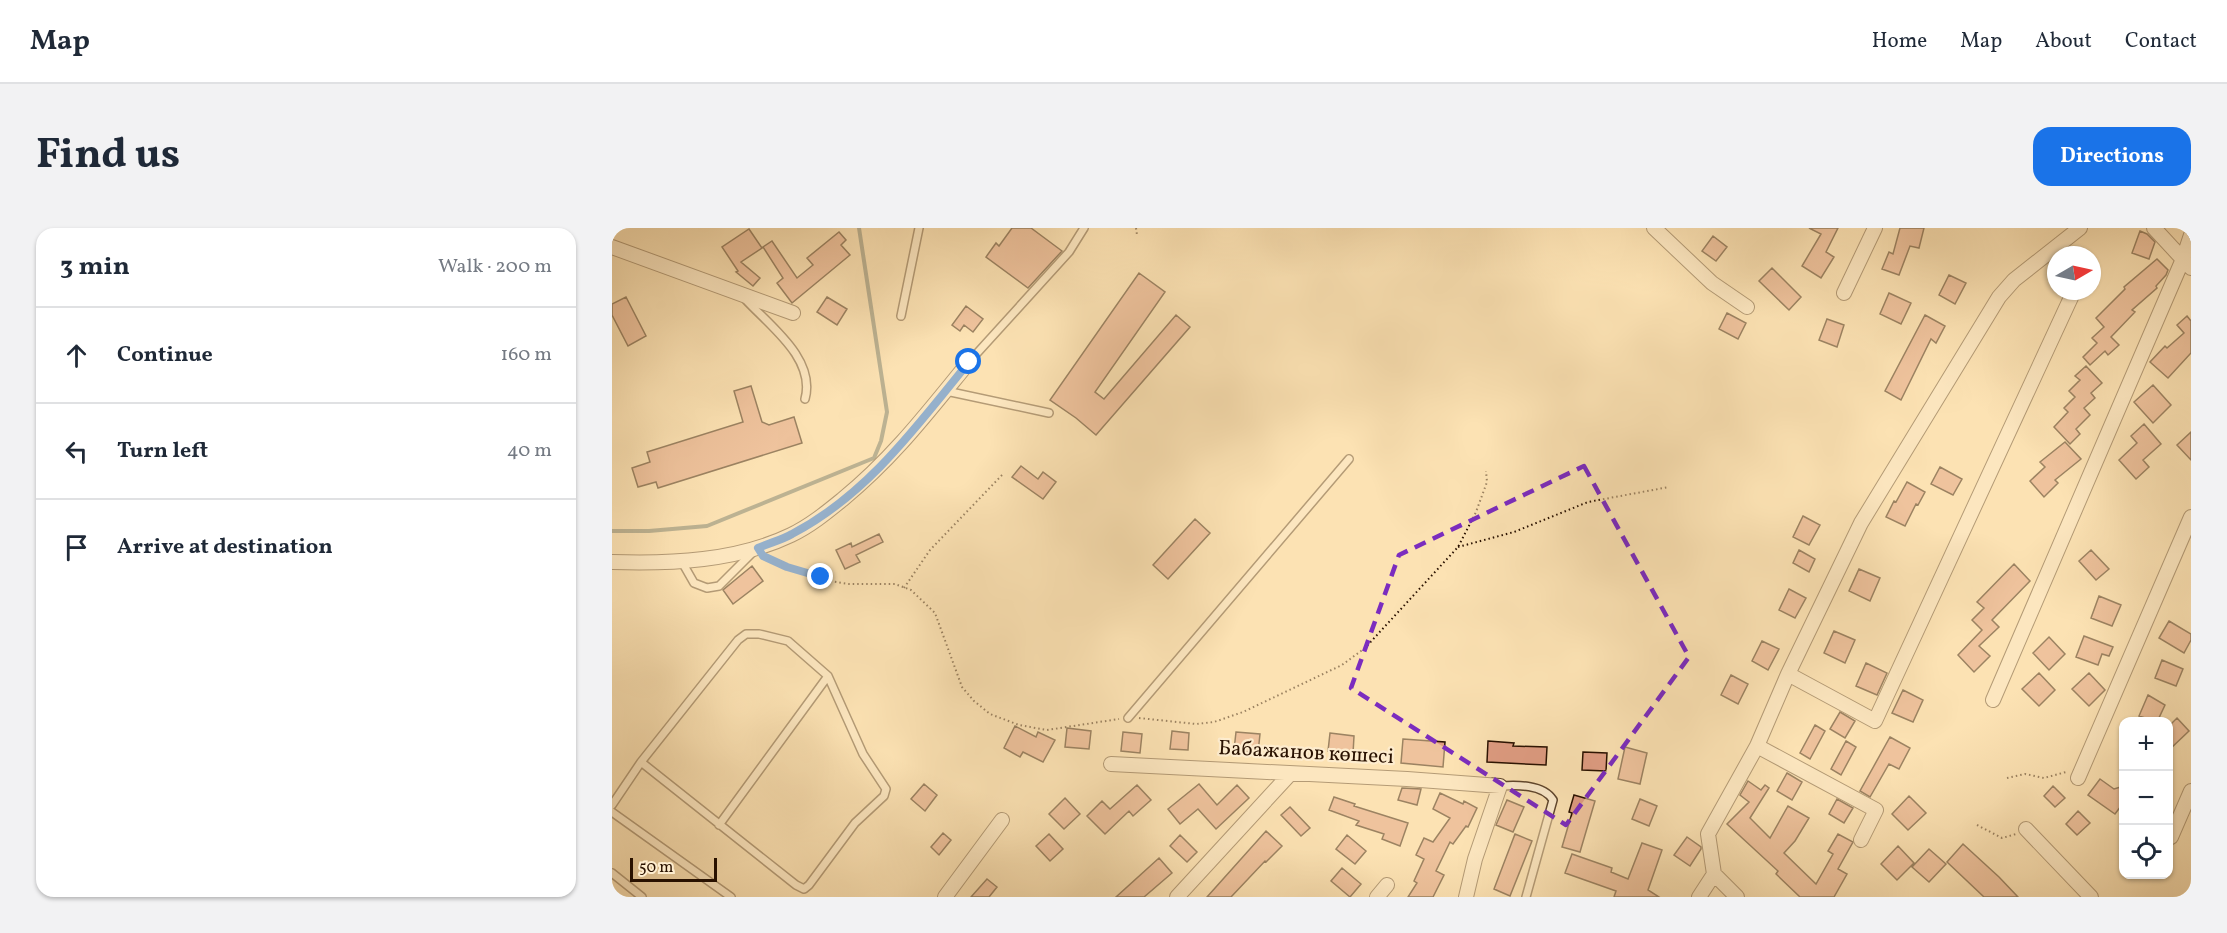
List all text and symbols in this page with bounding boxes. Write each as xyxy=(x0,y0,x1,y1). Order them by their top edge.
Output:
text: Map xyxy=(30,22,90,61)
text: Home xyxy=(1872,27,1927,56)
text: Map xyxy=(1960,27,2002,56)
text: About xyxy=(2035,27,2092,56)
text: Contact xyxy=(2125,27,2197,56)
text: Find us xyxy=(36,127,180,186)
button: Directions xyxy=(2033,127,2191,186)
north arrow xyxy=(2047,246,2101,300)
text: 3 min xyxy=(60,249,130,285)
text: Walk · 200 m xyxy=(438,253,552,281)
icon: ahead xyxy=(60,339,93,372)
text: Continue xyxy=(117,340,213,371)
text: 160 m xyxy=(500,341,552,369)
route start xyxy=(955,348,981,374)
icon: left xyxy=(60,435,93,468)
text: Turn left xyxy=(117,436,208,467)
text: 40 m xyxy=(507,437,552,465)
icon: arrive xyxy=(60,531,93,564)
text: Arrive at destination xyxy=(117,532,333,563)
route end xyxy=(807,563,833,589)
map controls xyxy=(2119,717,2173,879)
button: + xyxy=(2119,717,2173,771)
street label: Бабажанов көшесі xyxy=(1217,734,1395,772)
button: − xyxy=(2119,771,2173,825)
button: locate xyxy=(2119,825,2173,879)
scale bar xyxy=(630,855,717,882)
text: 50 m xyxy=(639,857,673,879)

